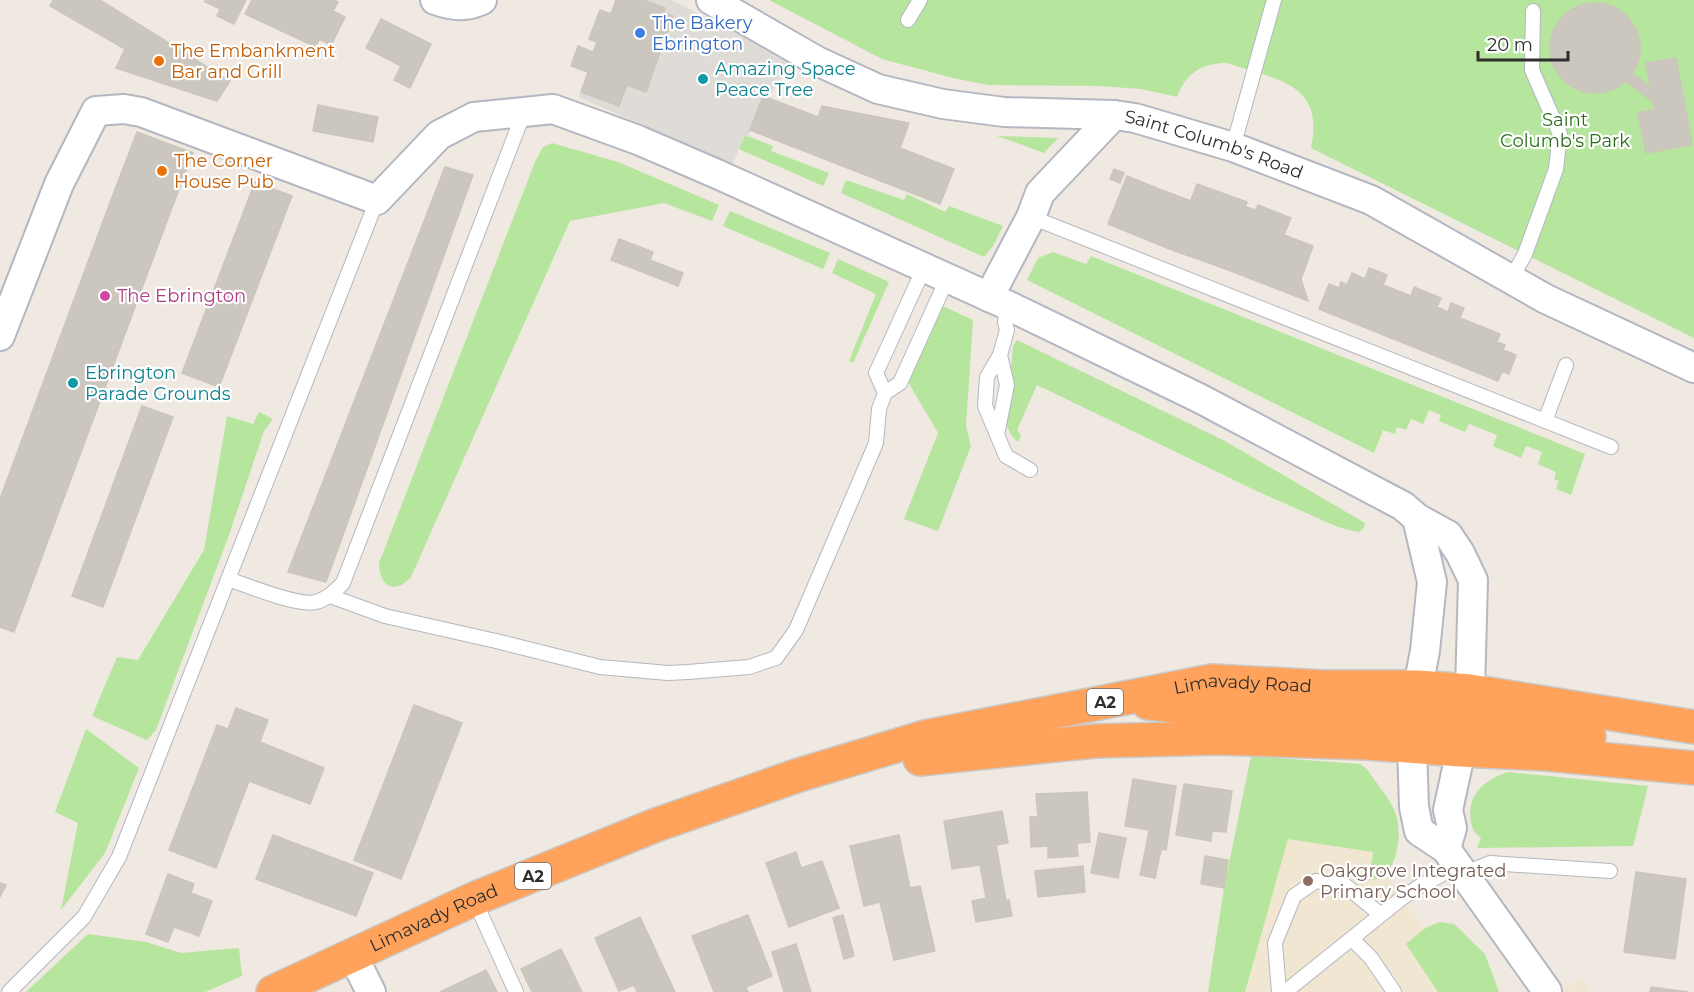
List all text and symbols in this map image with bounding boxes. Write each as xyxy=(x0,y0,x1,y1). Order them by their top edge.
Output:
place label: The Bakery Ebrington xyxy=(652,12,753,55)
scale bar xyxy=(1478,24,1568,62)
marker: The Bakery Ebrington xyxy=(633,26,647,40)
text: 20 m xyxy=(1487,34,1533,56)
place label: The Embankment Bar and Grill xyxy=(171,40,335,83)
marker: The Embankment Bar and Grill xyxy=(152,54,166,68)
place label: Amazing Space Peace Tree xyxy=(715,58,856,101)
marker: Amazing Space Peace Tree xyxy=(696,72,710,86)
street label: Saint Columb's Road xyxy=(1123,106,1306,184)
park label: Saint Columb's Park xyxy=(1500,109,1630,152)
place label: The Corner House Pub xyxy=(174,150,274,193)
marker: The Corner House Pub xyxy=(155,164,169,178)
place label: The Ebrington xyxy=(117,285,246,307)
marker: The Ebrington xyxy=(98,289,112,303)
place label: Ebrington Parade Grounds xyxy=(85,362,231,405)
marker: Ebrington Parade Grounds xyxy=(66,376,80,390)
street label: Limavady Road xyxy=(1172,670,1312,699)
road number: A2 xyxy=(1087,689,1123,715)
place label: Oakgrove Integrated Primary School xyxy=(1320,860,1506,903)
road number: A2 xyxy=(515,863,551,889)
marker: Oakgrove Integrated Primary School xyxy=(1301,874,1315,888)
street label: Limavady Road xyxy=(366,879,501,957)

